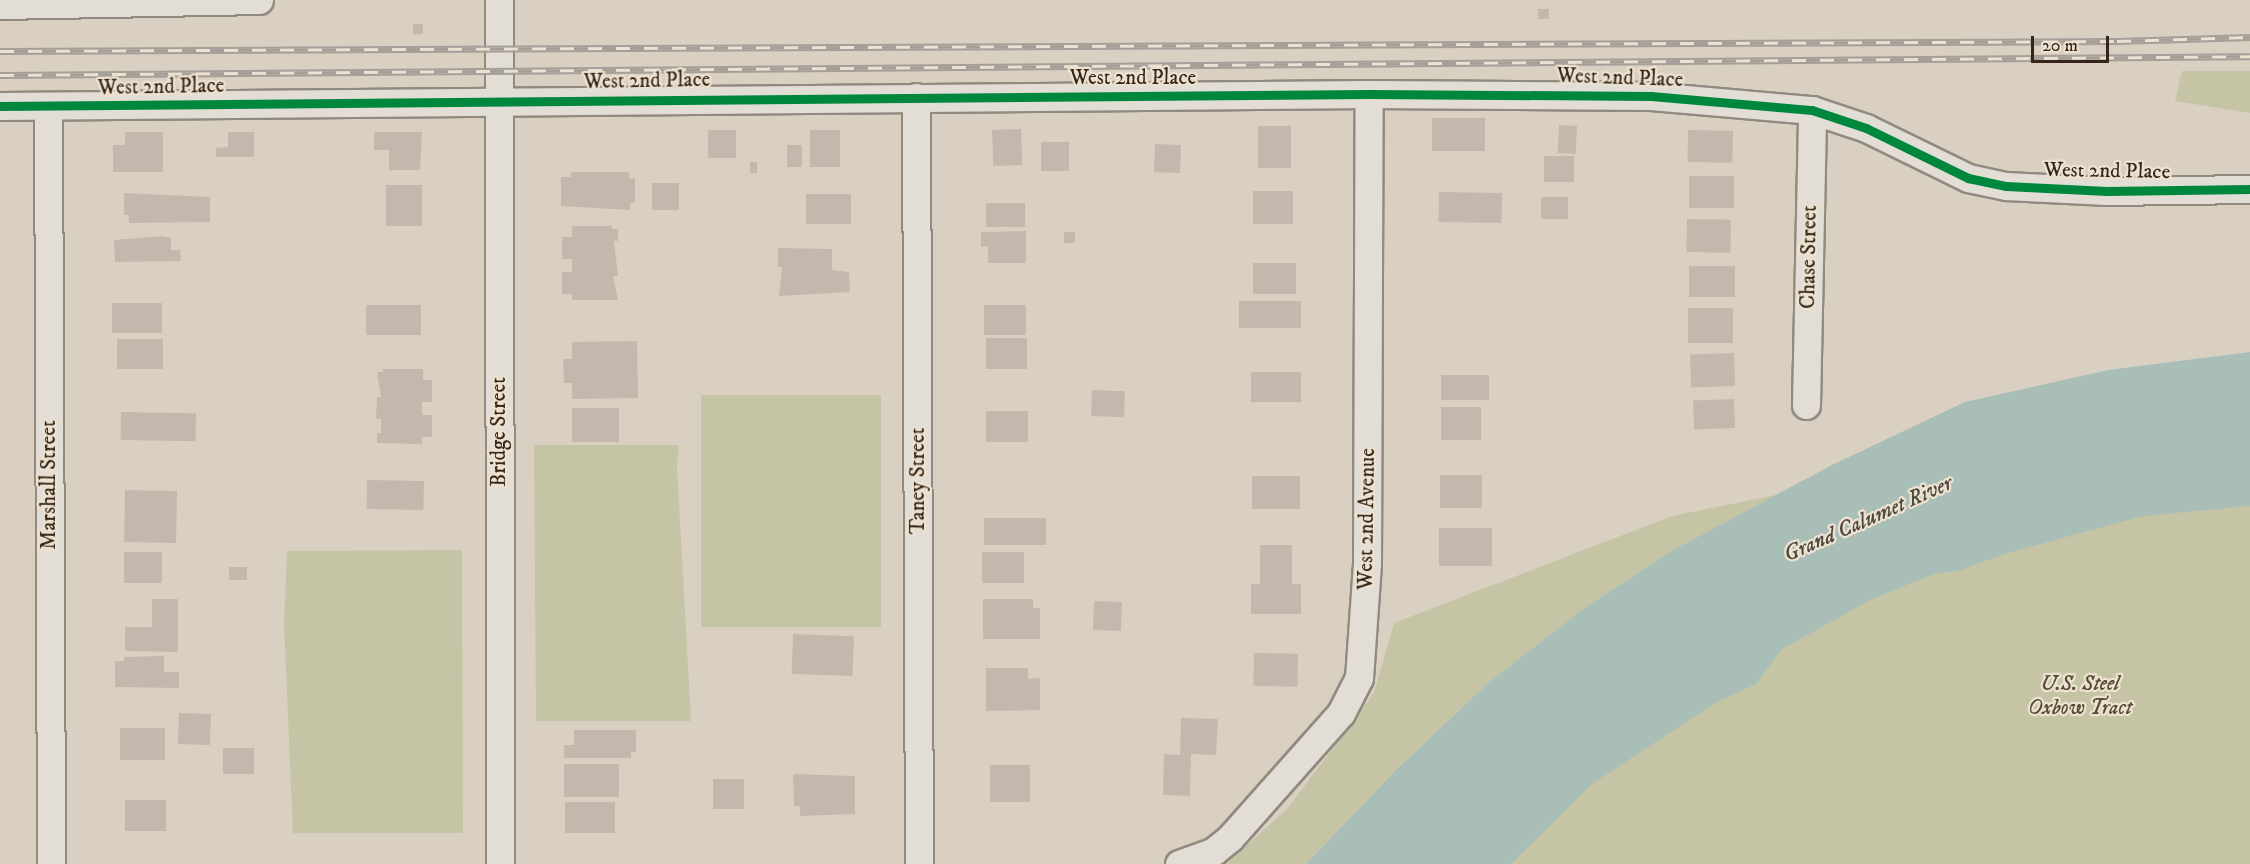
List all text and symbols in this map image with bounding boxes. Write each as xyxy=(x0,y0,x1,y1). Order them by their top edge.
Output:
scale bar xyxy=(2034,24,2112,62)
text: 20 m xyxy=(2042,35,2078,57)
street label: West 2nd Place xyxy=(1556,63,1684,93)
street label: West 2nd Place xyxy=(1070,65,1196,91)
street label: West 2nd Place xyxy=(584,67,710,95)
street label: West 2nd Place xyxy=(98,73,224,101)
street label: West 2nd Place xyxy=(2044,157,2170,185)
street label: Chase Street xyxy=(1795,205,1823,309)
street label: Bridge Street xyxy=(486,377,512,487)
street label: Marshall Street xyxy=(36,420,62,550)
street label: Taney Street xyxy=(905,428,931,534)
street label: West 2nd Avenue xyxy=(1353,448,1381,590)
water label: Grand Calumet River xyxy=(1780,470,1956,568)
park label: U.S. Steel Oxbow Tract xyxy=(2028,671,2132,721)

